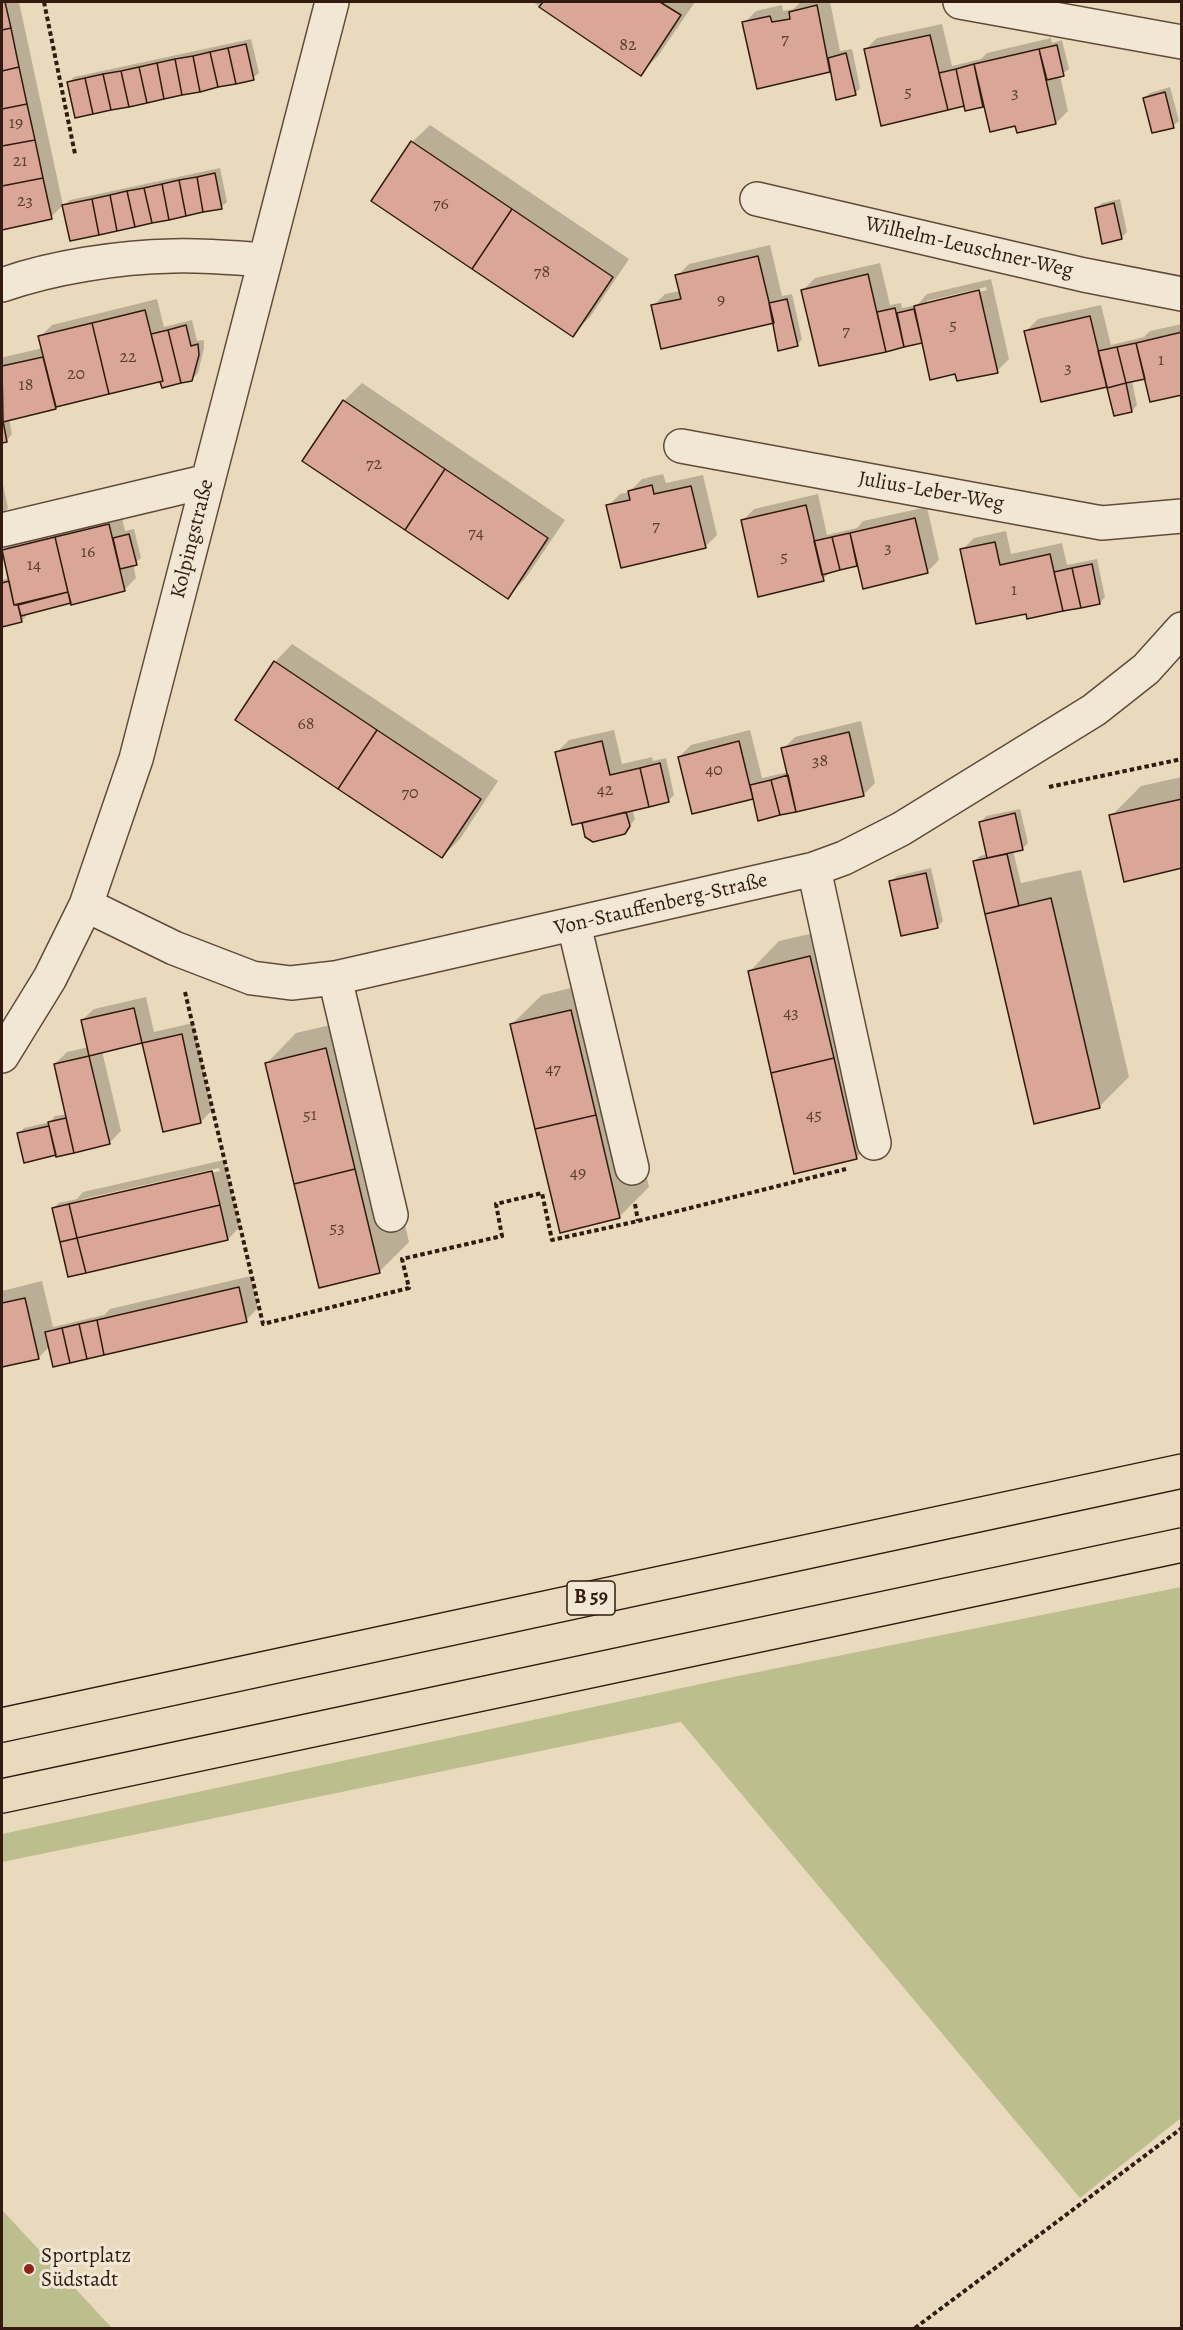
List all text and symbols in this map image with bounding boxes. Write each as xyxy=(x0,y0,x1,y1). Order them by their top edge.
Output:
house number: 7 xyxy=(781,29,789,51)
house number: 82 xyxy=(619,35,637,57)
house number: 5 xyxy=(904,82,912,104)
house number: 3 xyxy=(1011,83,1019,105)
house number: 19 xyxy=(9,113,23,135)
house number: 21 xyxy=(13,151,27,173)
house number: 23 xyxy=(17,191,33,213)
house number: 76 xyxy=(433,194,449,216)
street label: Wilhelm-Leuschner-Weg xyxy=(862,212,1076,284)
house number: 78 xyxy=(534,262,550,284)
house number: 9 xyxy=(717,290,725,312)
house number: 5 xyxy=(949,315,957,337)
house number: 7 xyxy=(842,321,850,343)
house number: 22 xyxy=(119,347,137,369)
house number: 1 xyxy=(1158,350,1164,372)
house number: 3 xyxy=(1064,358,1072,380)
house number: 20 xyxy=(67,364,85,386)
house number: 18 xyxy=(19,375,33,397)
house number: 72 xyxy=(366,454,382,476)
street label: Julius-Leber-Weg xyxy=(856,467,1006,517)
street label: Kolpingstraße xyxy=(166,477,220,601)
house number: 7 xyxy=(652,516,660,538)
house number: 74 xyxy=(468,523,484,545)
house number: 3 xyxy=(884,538,892,560)
house number: 16 xyxy=(81,542,95,564)
house number: 5 xyxy=(780,547,788,569)
house number: 14 xyxy=(27,555,41,577)
house number: 1 xyxy=(1011,580,1017,602)
house number: 68 xyxy=(297,714,315,736)
house number: 38 xyxy=(812,751,828,773)
house number: 40 xyxy=(705,760,723,782)
house number: 42 xyxy=(597,780,613,802)
house number: 70 xyxy=(401,783,419,805)
street label: Von-Stauffenberg-Straße xyxy=(552,868,770,942)
house number: 43 xyxy=(783,1003,799,1025)
house number: 47 xyxy=(545,1059,561,1081)
house number: 51 xyxy=(303,1105,317,1127)
house number: 45 xyxy=(806,1105,822,1127)
house number: 49 xyxy=(570,1163,586,1185)
house number: 53 xyxy=(329,1218,345,1240)
road number: B 59 xyxy=(567,1581,615,1615)
place label: Sportplatz Südstadt xyxy=(41,2244,131,2294)
marker: Sportplatz Südstadt xyxy=(22,2262,36,2276)

